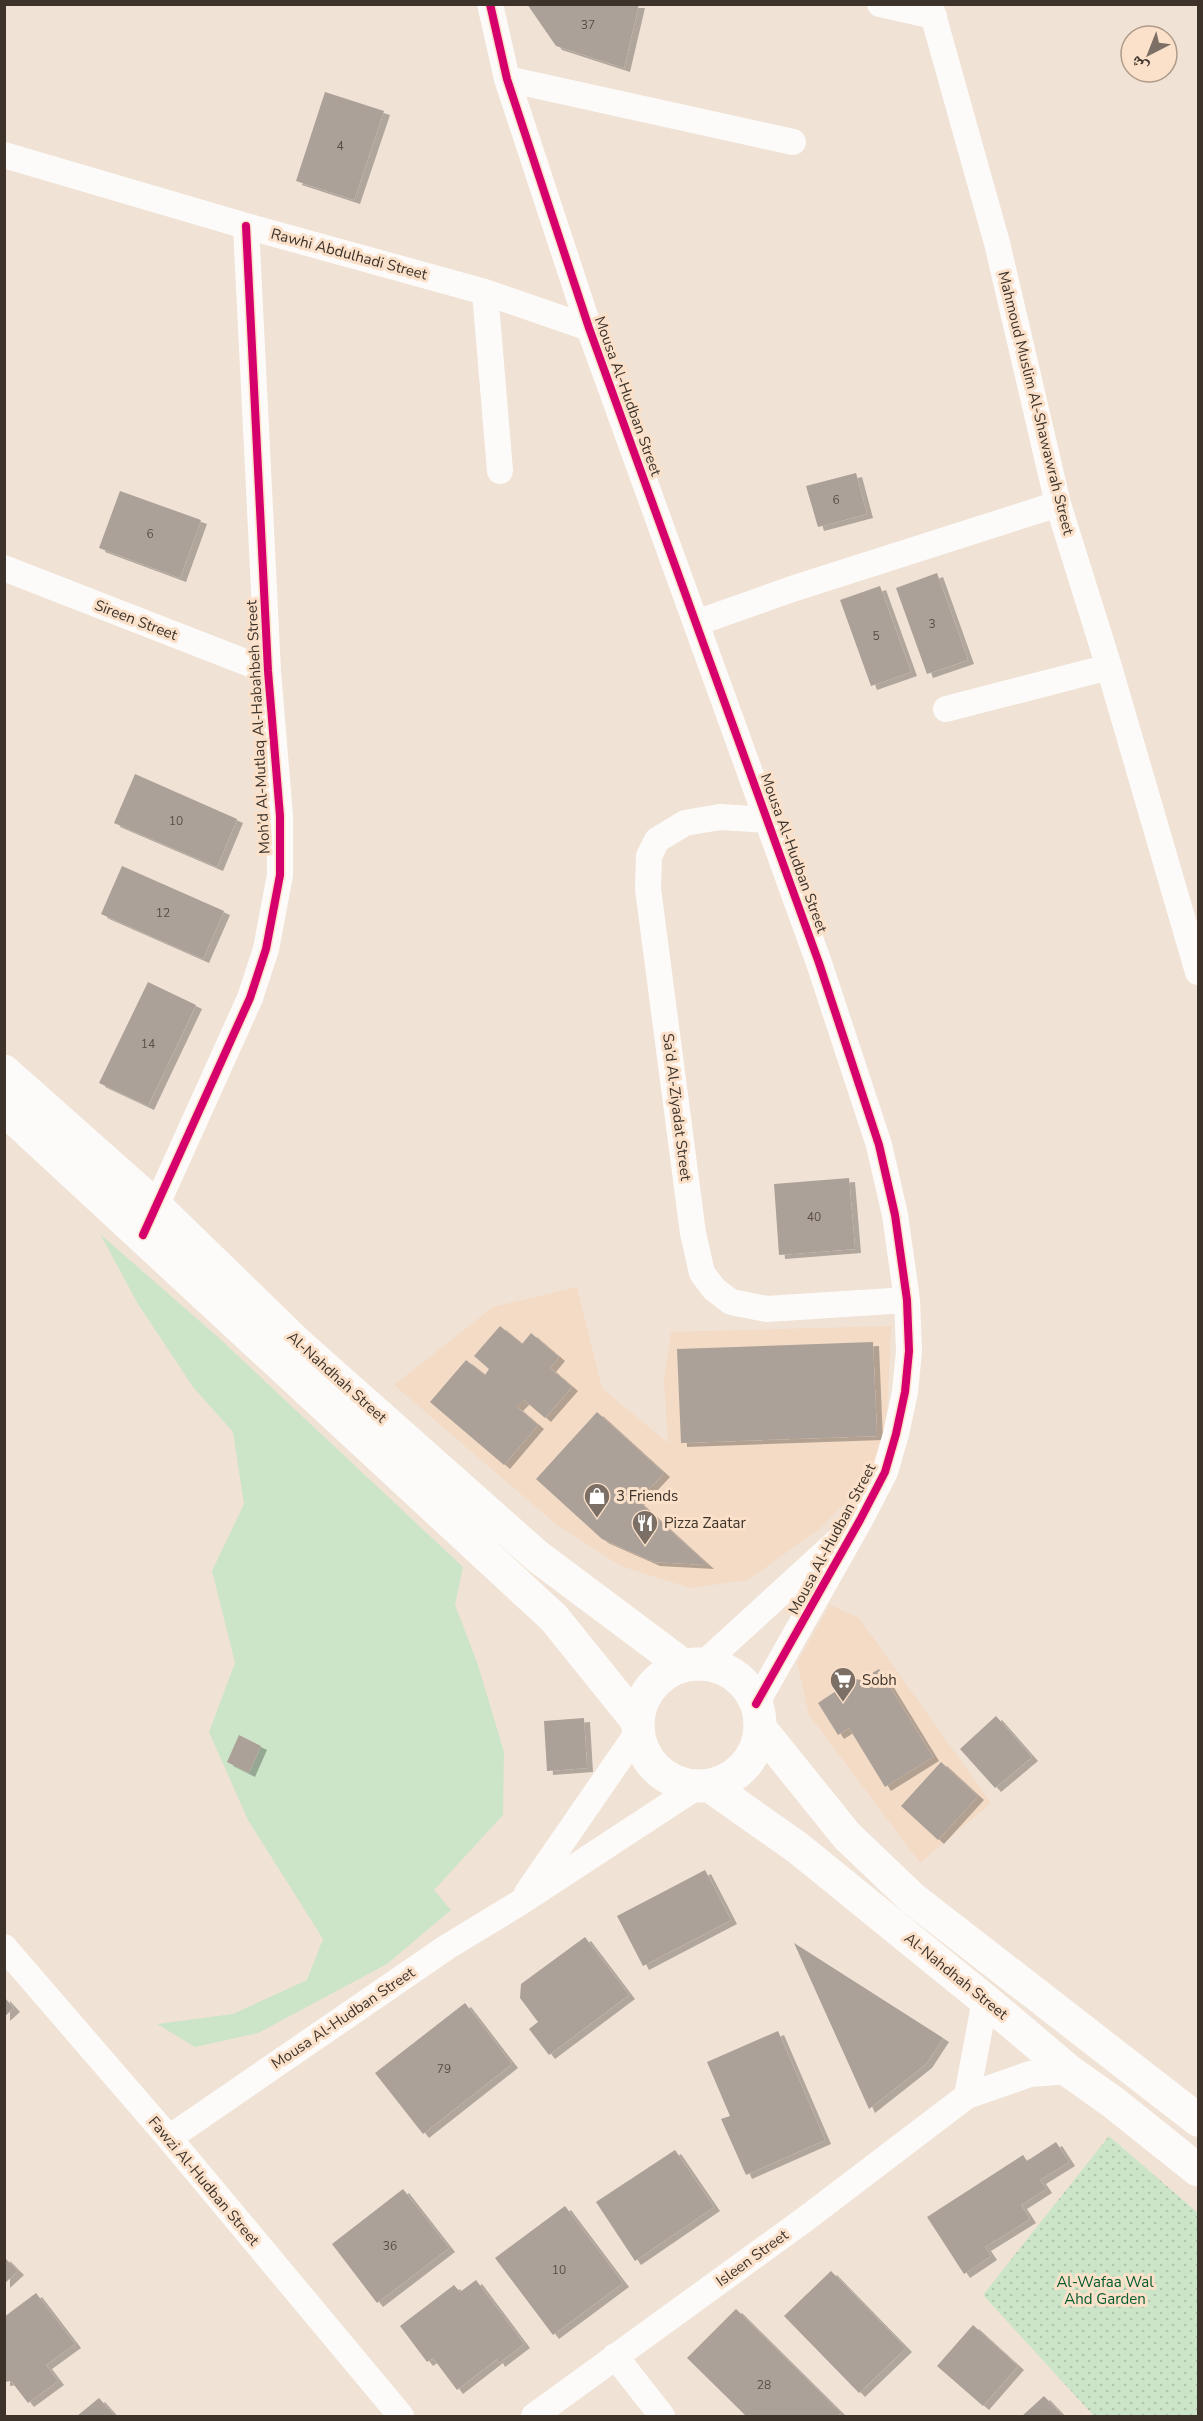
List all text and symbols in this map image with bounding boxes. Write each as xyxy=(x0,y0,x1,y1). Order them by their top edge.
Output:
house number: 37 xyxy=(581,17,595,33)
north arrow xyxy=(1119,24,1179,84)
text: ش xyxy=(1126,51,1153,78)
house number: 4 xyxy=(336,138,344,154)
street label: Rawhi Abdulhadi Street xyxy=(269,223,430,285)
street label: Mahmoud Muslim Al-Shawawrah Street xyxy=(994,269,1079,538)
street label: Mousa Al-Hudban Street xyxy=(590,313,667,479)
house number: 6 xyxy=(832,492,840,508)
house number: 6 xyxy=(146,526,154,542)
street label: Sireen Street xyxy=(92,595,181,645)
street label: Moh’d Al-Mutlaq Al-Habahbeh Street xyxy=(241,599,275,854)
house number: 3 xyxy=(928,616,936,632)
house number: 5 xyxy=(872,628,880,644)
street label: Mousa Al-Hudban Street xyxy=(756,770,833,936)
house number: 10 xyxy=(169,813,183,829)
house number: 12 xyxy=(156,905,170,921)
street label: Sa’d Al-Ziyadat Street xyxy=(658,1032,696,1183)
house number: 14 xyxy=(141,1036,155,1052)
house number: 40 xyxy=(807,1209,821,1225)
street label: Al-Nahdhah Street xyxy=(283,1327,392,1428)
street label: Mousa Al-Hudban Street xyxy=(784,1459,881,1618)
shop icon: 3 Friends xyxy=(582,1481,612,1519)
place label: 3 Friends xyxy=(616,1486,678,1506)
restaurant icon: Pizza Zaatar xyxy=(630,1508,660,1546)
place label: Pizza Zaatar xyxy=(664,1513,746,1533)
supermarket icon: Sobh xyxy=(828,1665,858,1703)
place label: Sobh xyxy=(862,1670,897,1690)
street label: Al-Nahdhah Street xyxy=(900,1928,1012,2024)
street label: Mousa Al-Hudban Street xyxy=(267,1962,419,2073)
house number: 79 xyxy=(437,2061,451,2077)
street label: Fawzi Al-Hudban Street xyxy=(144,2112,264,2250)
street label: Isleen Street xyxy=(712,2225,793,2291)
house number: 36 xyxy=(383,2238,397,2254)
house number: 10 xyxy=(552,2262,566,2278)
park label: Al-Wafaa Wal Ahd Garden xyxy=(1056,2272,1154,2309)
house number: 28 xyxy=(757,2377,771,2393)

